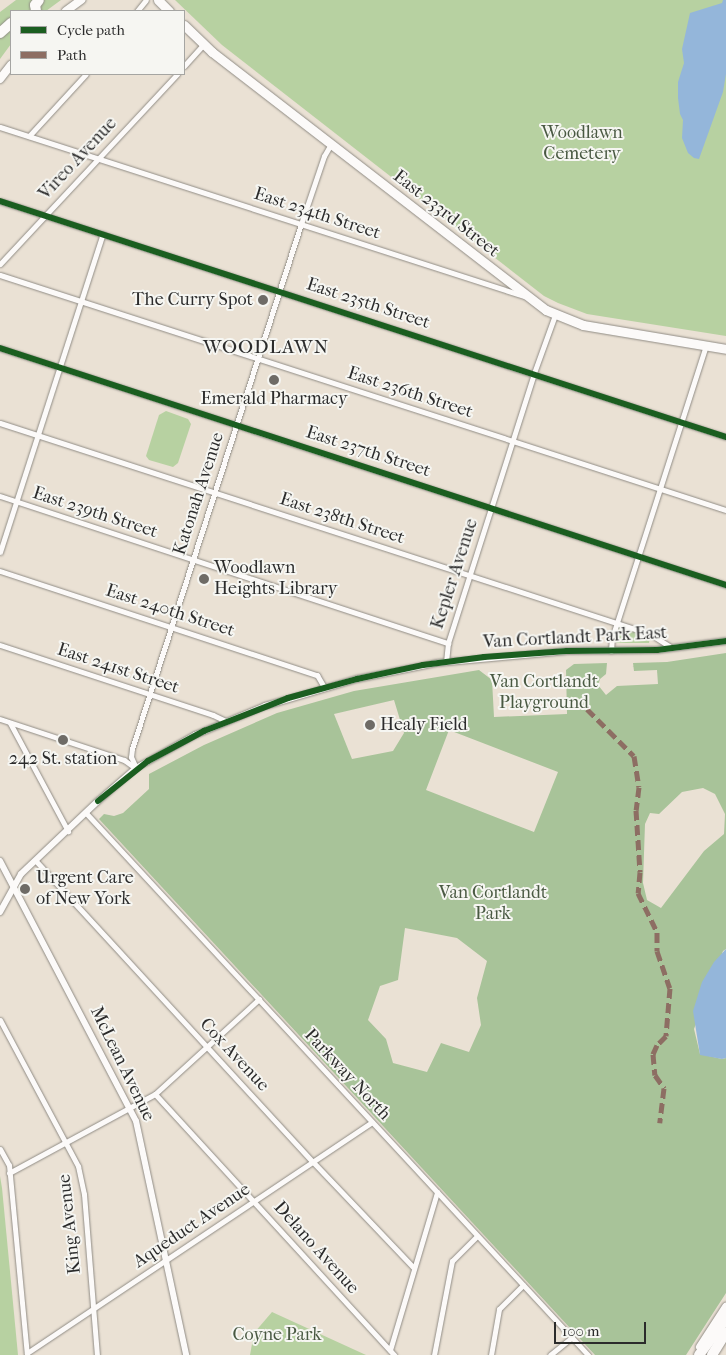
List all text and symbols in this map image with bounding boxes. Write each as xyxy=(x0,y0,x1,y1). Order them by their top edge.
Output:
legend xyxy=(10,10,185,75)
text: Cycle path xyxy=(57,21,125,39)
text: Path xyxy=(57,46,87,64)
street label: Vireo Avenue xyxy=(34,113,122,205)
park label: Woodlawn Cemetery xyxy=(541,123,623,166)
street label: East 233rd Street xyxy=(389,166,503,262)
street label: East 234th Street xyxy=(251,183,383,245)
street label: East 235th Street xyxy=(304,274,432,334)
place label: The Curry Spot xyxy=(132,289,253,311)
marker: The Curry Spot xyxy=(257,294,269,306)
district label: WOODLAWN xyxy=(202,337,330,359)
street label: East 236th Street xyxy=(345,363,475,423)
marker: Emerald Pharmacy xyxy=(268,374,280,386)
place label: Emerald Pharmacy xyxy=(201,388,347,410)
street label: East 237th Street xyxy=(303,422,433,482)
street label: Katonah Avenue xyxy=(169,430,229,558)
street label: East 239th Street xyxy=(30,483,160,543)
street label: East 238th Street xyxy=(277,489,407,549)
street label: Kepler Avenue xyxy=(427,516,483,632)
place label: Woodlawn Heights Library xyxy=(214,558,337,600)
marker: Woodlawn Heights Library xyxy=(198,573,210,585)
street label: East 240th Street xyxy=(103,580,237,642)
street label: Van Cortlandt Park East xyxy=(482,622,668,654)
street label: East 241st Street xyxy=(54,639,182,699)
park label: Van Cortlandt Playground xyxy=(490,672,598,714)
place label: Healy Field xyxy=(380,714,468,736)
marker: Healy Field xyxy=(364,719,376,731)
marker: 242 St. station xyxy=(57,734,69,746)
place label: 242 St. station xyxy=(9,748,117,770)
place label: Urgent Care of New York xyxy=(36,868,134,911)
marker: Urgent Care of New York xyxy=(18,882,32,896)
park label: Van Cortlandt Park xyxy=(439,883,547,926)
street label: McLean Avenue xyxy=(85,1003,159,1125)
street label: Cox Avenue xyxy=(195,1014,273,1096)
street label: Parkway North xyxy=(299,1025,395,1125)
street label: King Avenue xyxy=(54,1173,86,1275)
street label: Aqueduct Avenue xyxy=(130,1179,254,1273)
street label: Delano Avenue xyxy=(269,1197,363,1299)
scale bar xyxy=(556,1312,648,1344)
text: 100 m xyxy=(562,1322,600,1340)
park label: Coyne Park xyxy=(232,1324,322,1346)

